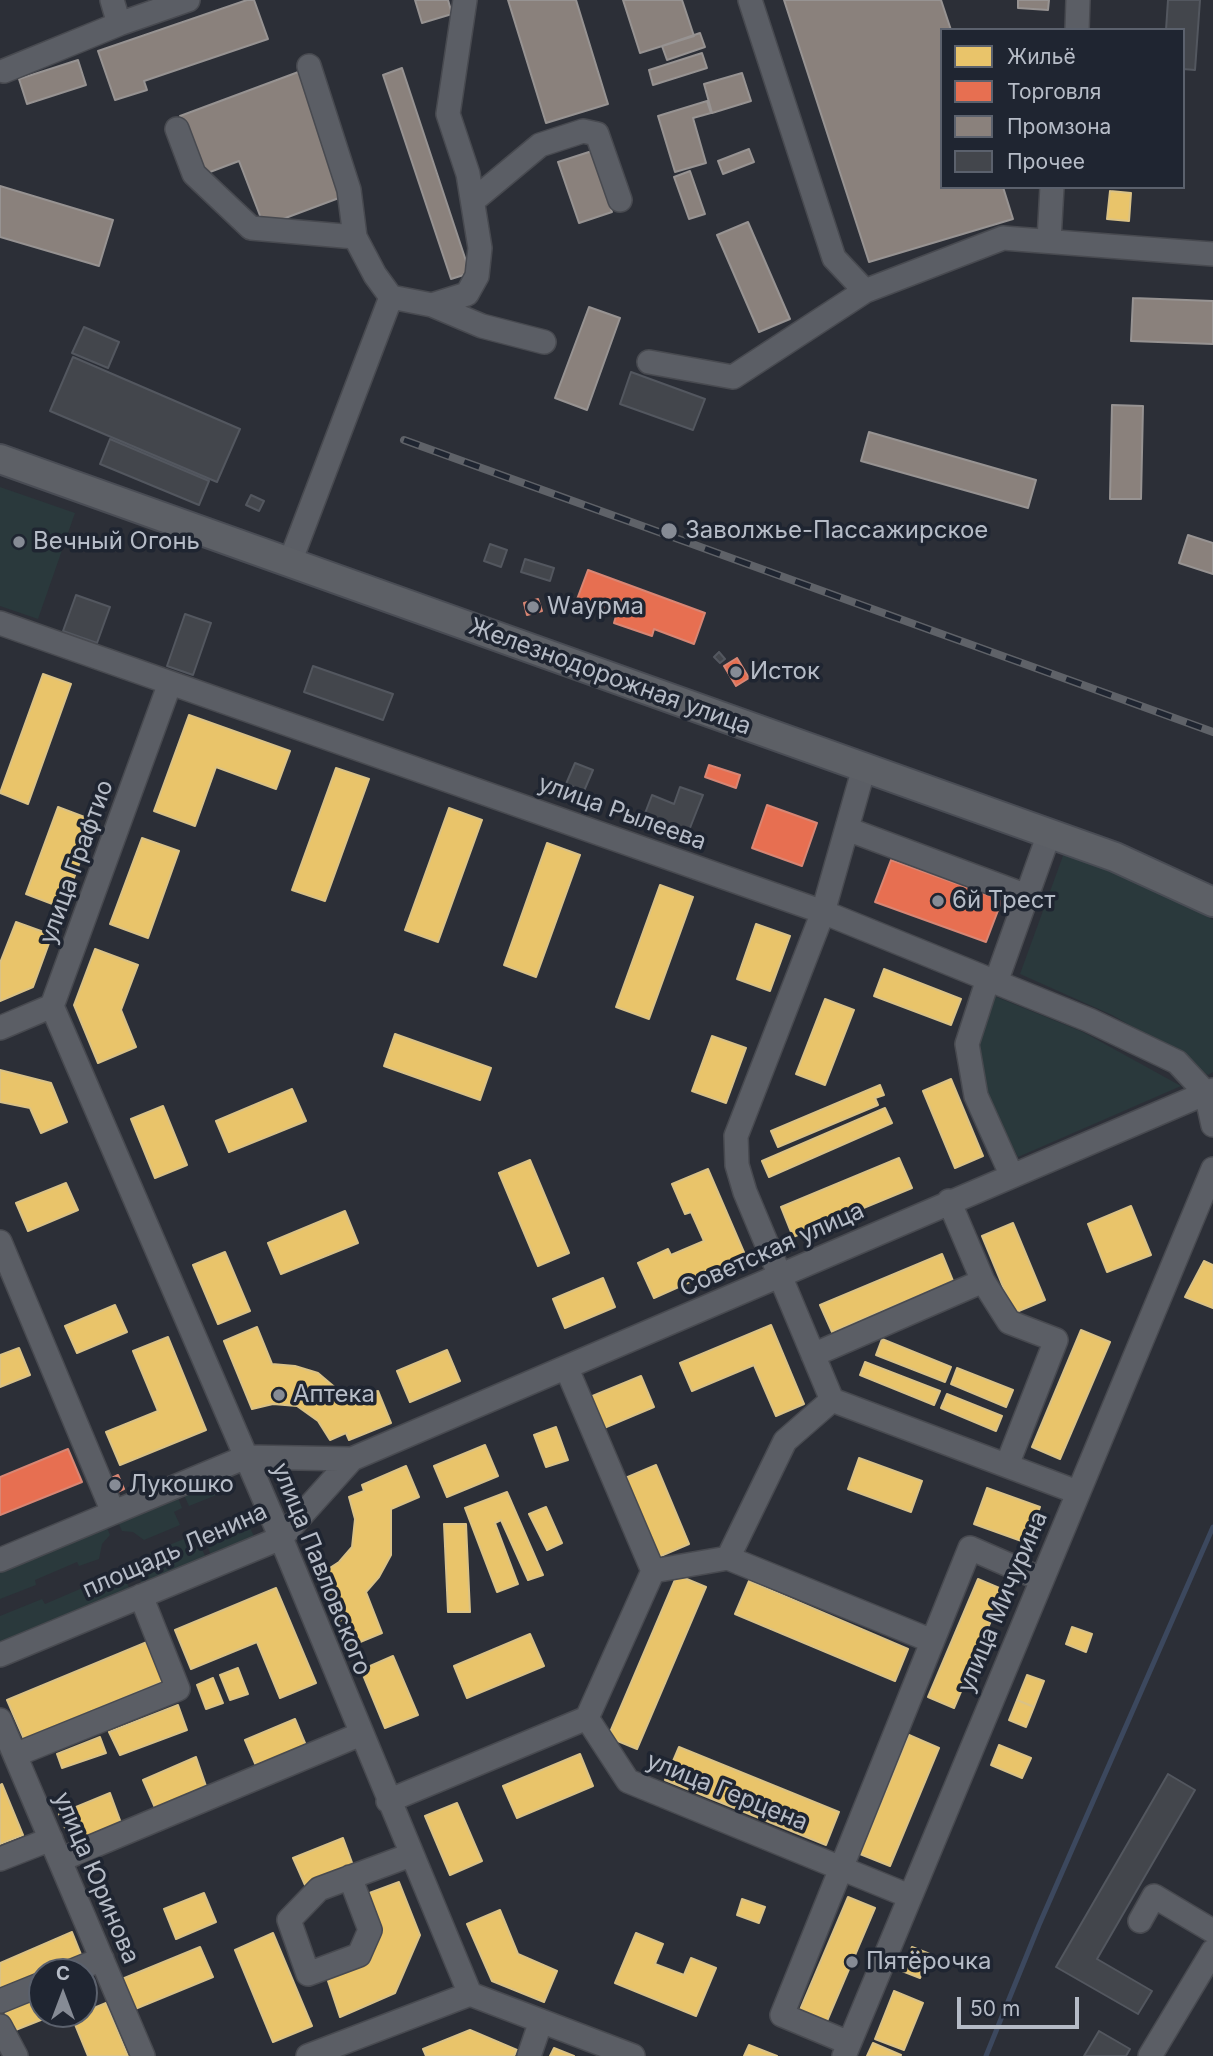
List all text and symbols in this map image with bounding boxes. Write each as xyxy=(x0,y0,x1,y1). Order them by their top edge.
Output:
legend xyxy=(940,28,1185,189)
text: Жильё xyxy=(1007,44,1076,69)
text: Торговля xyxy=(1007,79,1101,104)
text: Промзона xyxy=(1007,114,1111,139)
text: Прочее xyxy=(1007,149,1085,174)
place label: Заволжье-Пассажирское xyxy=(685,517,988,545)
marker: Заволжье-Пассажирское xyxy=(659,521,679,541)
place label: Вечный Огонь xyxy=(33,528,200,556)
marker: Вечный Огонь xyxy=(11,534,27,550)
place label: Wаурма xyxy=(547,593,644,621)
marker: Wаурма xyxy=(525,599,541,615)
street label: Железнодорожная улица xyxy=(465,613,755,741)
place label: Исток xyxy=(750,658,820,686)
marker: Исток xyxy=(728,664,744,680)
street label: улица Рылеева xyxy=(534,769,710,857)
street label: улица Графтио xyxy=(34,776,120,948)
place label: 6й Трест xyxy=(952,887,1056,915)
marker: 6й Трест xyxy=(930,893,946,909)
street label: Советская улица xyxy=(675,1196,869,1304)
place label: Аптека xyxy=(293,1381,375,1409)
marker: Аптека xyxy=(271,1387,287,1403)
street label: улица Павловского xyxy=(265,1459,377,1679)
place label: Лукошко xyxy=(129,1471,234,1499)
marker: Лукошко xyxy=(107,1477,123,1493)
street label: площадь Ленина xyxy=(78,1497,272,1605)
street label: улица Мичурина xyxy=(952,1507,1054,1697)
street label: улица Герцена xyxy=(642,1746,812,1838)
street label: улица Юринова xyxy=(47,1788,145,1968)
place label: Пятёрочка xyxy=(866,1948,992,1976)
marker: Пятёрочка xyxy=(844,1954,860,1970)
north arrow xyxy=(28,1958,98,2028)
text: С xyxy=(56,1962,70,1985)
scale bar xyxy=(961,1982,1084,2026)
text: 50 m xyxy=(970,1996,1020,2021)

